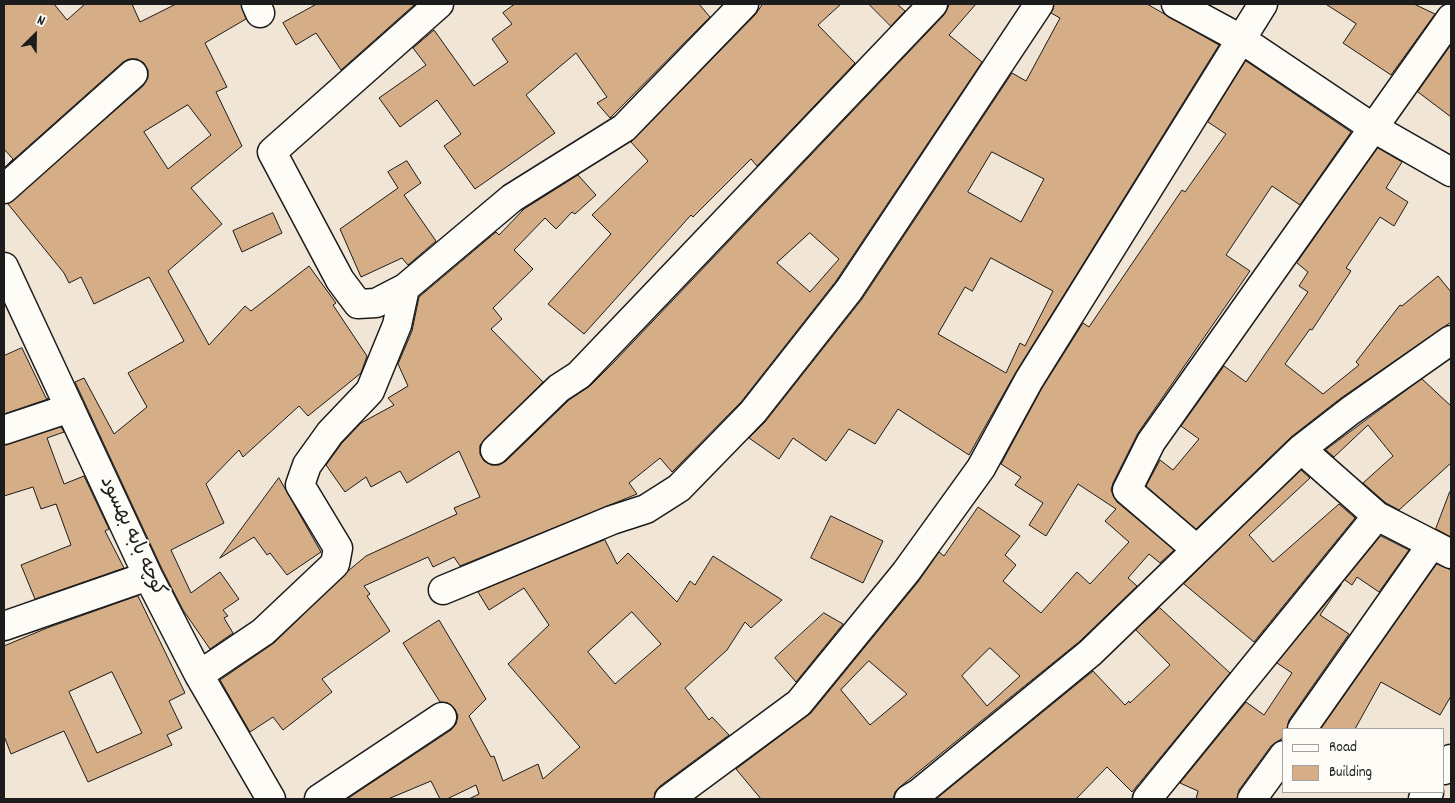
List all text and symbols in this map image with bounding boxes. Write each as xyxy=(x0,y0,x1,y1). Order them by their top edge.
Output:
north arrow xyxy=(10,10,60,60)
text: N xyxy=(34,11,48,32)
street label: کوچه بابه بهسود xyxy=(93,473,169,601)
legend xyxy=(1282,728,1445,793)
text: Road xyxy=(1329,737,1357,759)
text: Building xyxy=(1329,762,1372,784)

